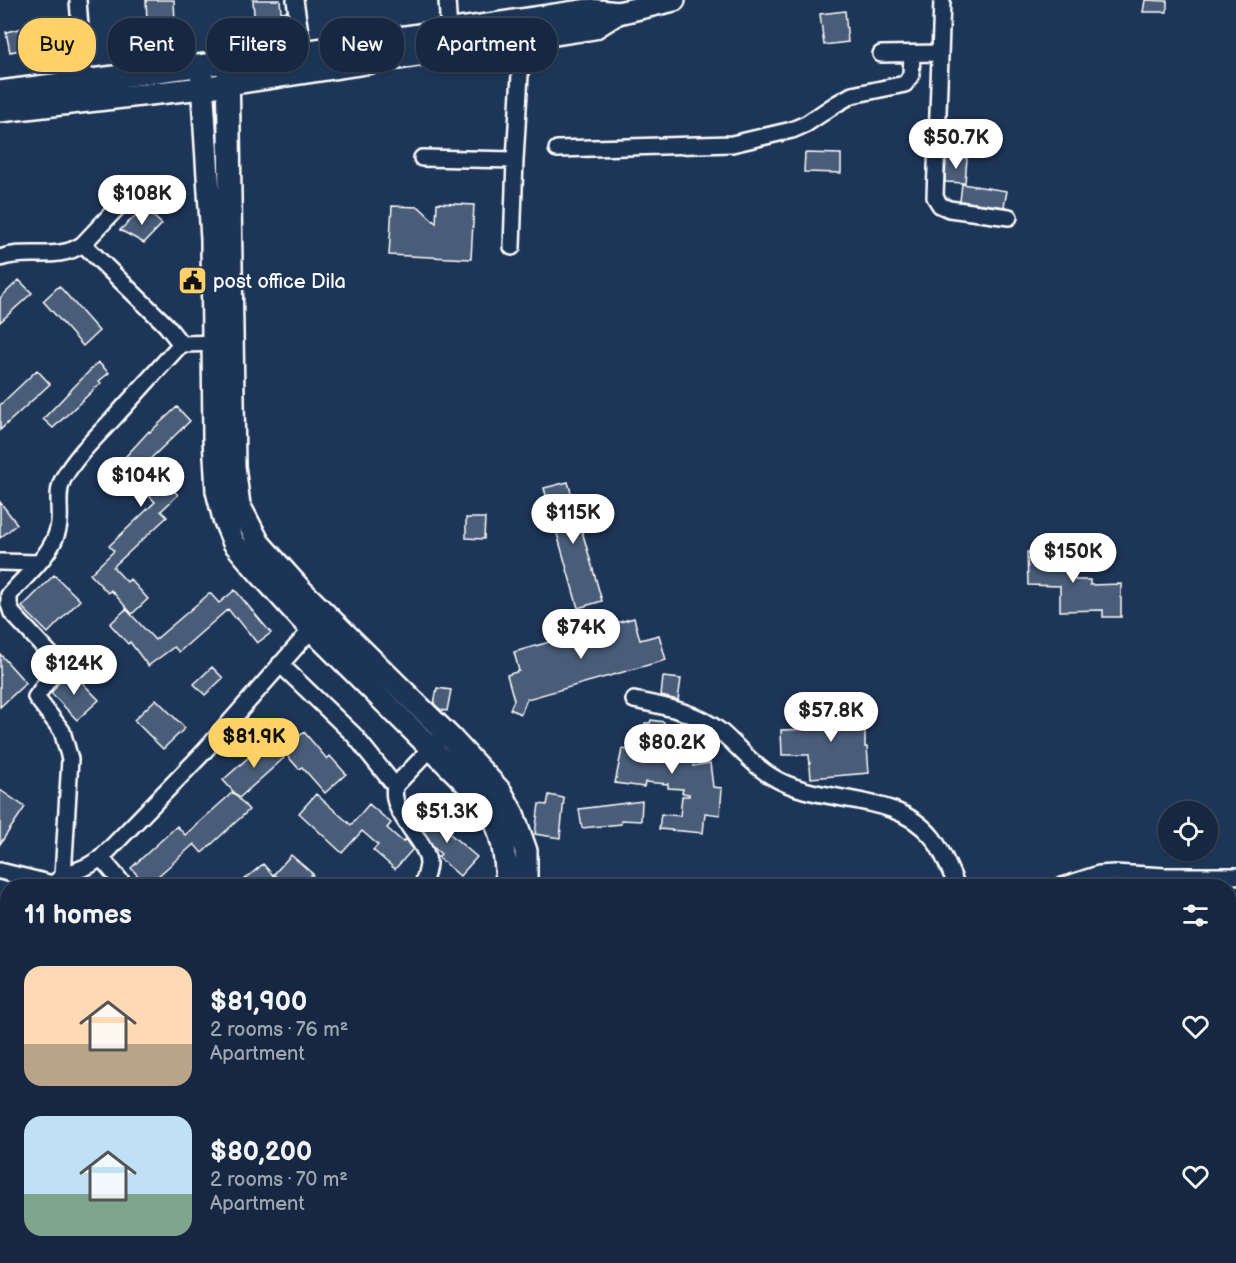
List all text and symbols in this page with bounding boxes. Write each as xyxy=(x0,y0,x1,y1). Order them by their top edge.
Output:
chip: Buy xyxy=(18,18,96,72)
chip: Rent xyxy=(108,18,195,72)
chip: Filters xyxy=(207,18,308,72)
chip: New xyxy=(320,18,404,72)
chip: Apartment xyxy=(416,18,557,72)
pin: $50.7K xyxy=(907,119,1005,170)
text: $50.7K xyxy=(923,126,989,150)
pin: $108K xyxy=(100,175,184,226)
text: $108K xyxy=(112,182,172,206)
public building icon: post office Dila xyxy=(176,265,208,297)
place label: post office Dila xyxy=(213,270,346,294)
pin: $104K xyxy=(99,457,183,508)
text: $104K xyxy=(111,464,171,488)
pin: $115K xyxy=(531,494,615,545)
text: $115K xyxy=(545,501,601,525)
pin: $150K xyxy=(1031,533,1115,584)
text: $150K xyxy=(1043,540,1103,564)
pin: $74K xyxy=(545,609,617,660)
text: $74K xyxy=(556,616,606,640)
pin: $124K xyxy=(32,645,116,696)
text: $124K xyxy=(45,652,103,676)
pin: $57.8K xyxy=(782,692,880,743)
text: $57.8K xyxy=(798,699,864,723)
pin: $81.9K xyxy=(205,718,303,769)
pin: $80.2K xyxy=(623,724,721,775)
text: $81.9K xyxy=(222,725,286,749)
text: $80.2K xyxy=(638,731,706,755)
pin: $51.3K xyxy=(398,793,496,844)
text: $51.3K xyxy=(416,800,478,824)
map controls xyxy=(1158,801,1218,861)
button: locate xyxy=(1158,801,1218,861)
icon: filters xyxy=(1179,899,1212,932)
text: 11 homes xyxy=(24,900,132,931)
text: $81,900 xyxy=(210,987,307,1018)
icon: home xyxy=(72,990,144,1062)
icon: heart xyxy=(1179,1010,1212,1043)
text: 2 rooms · 76 m² xyxy=(210,1018,348,1042)
text: Apartment xyxy=(210,1042,305,1066)
text: $80,200 xyxy=(210,1137,312,1168)
icon: home xyxy=(72,1140,144,1212)
icon: heart xyxy=(1179,1160,1212,1193)
text: 2 rooms · 70 m² xyxy=(210,1168,348,1192)
text: Apartment xyxy=(210,1192,305,1216)

